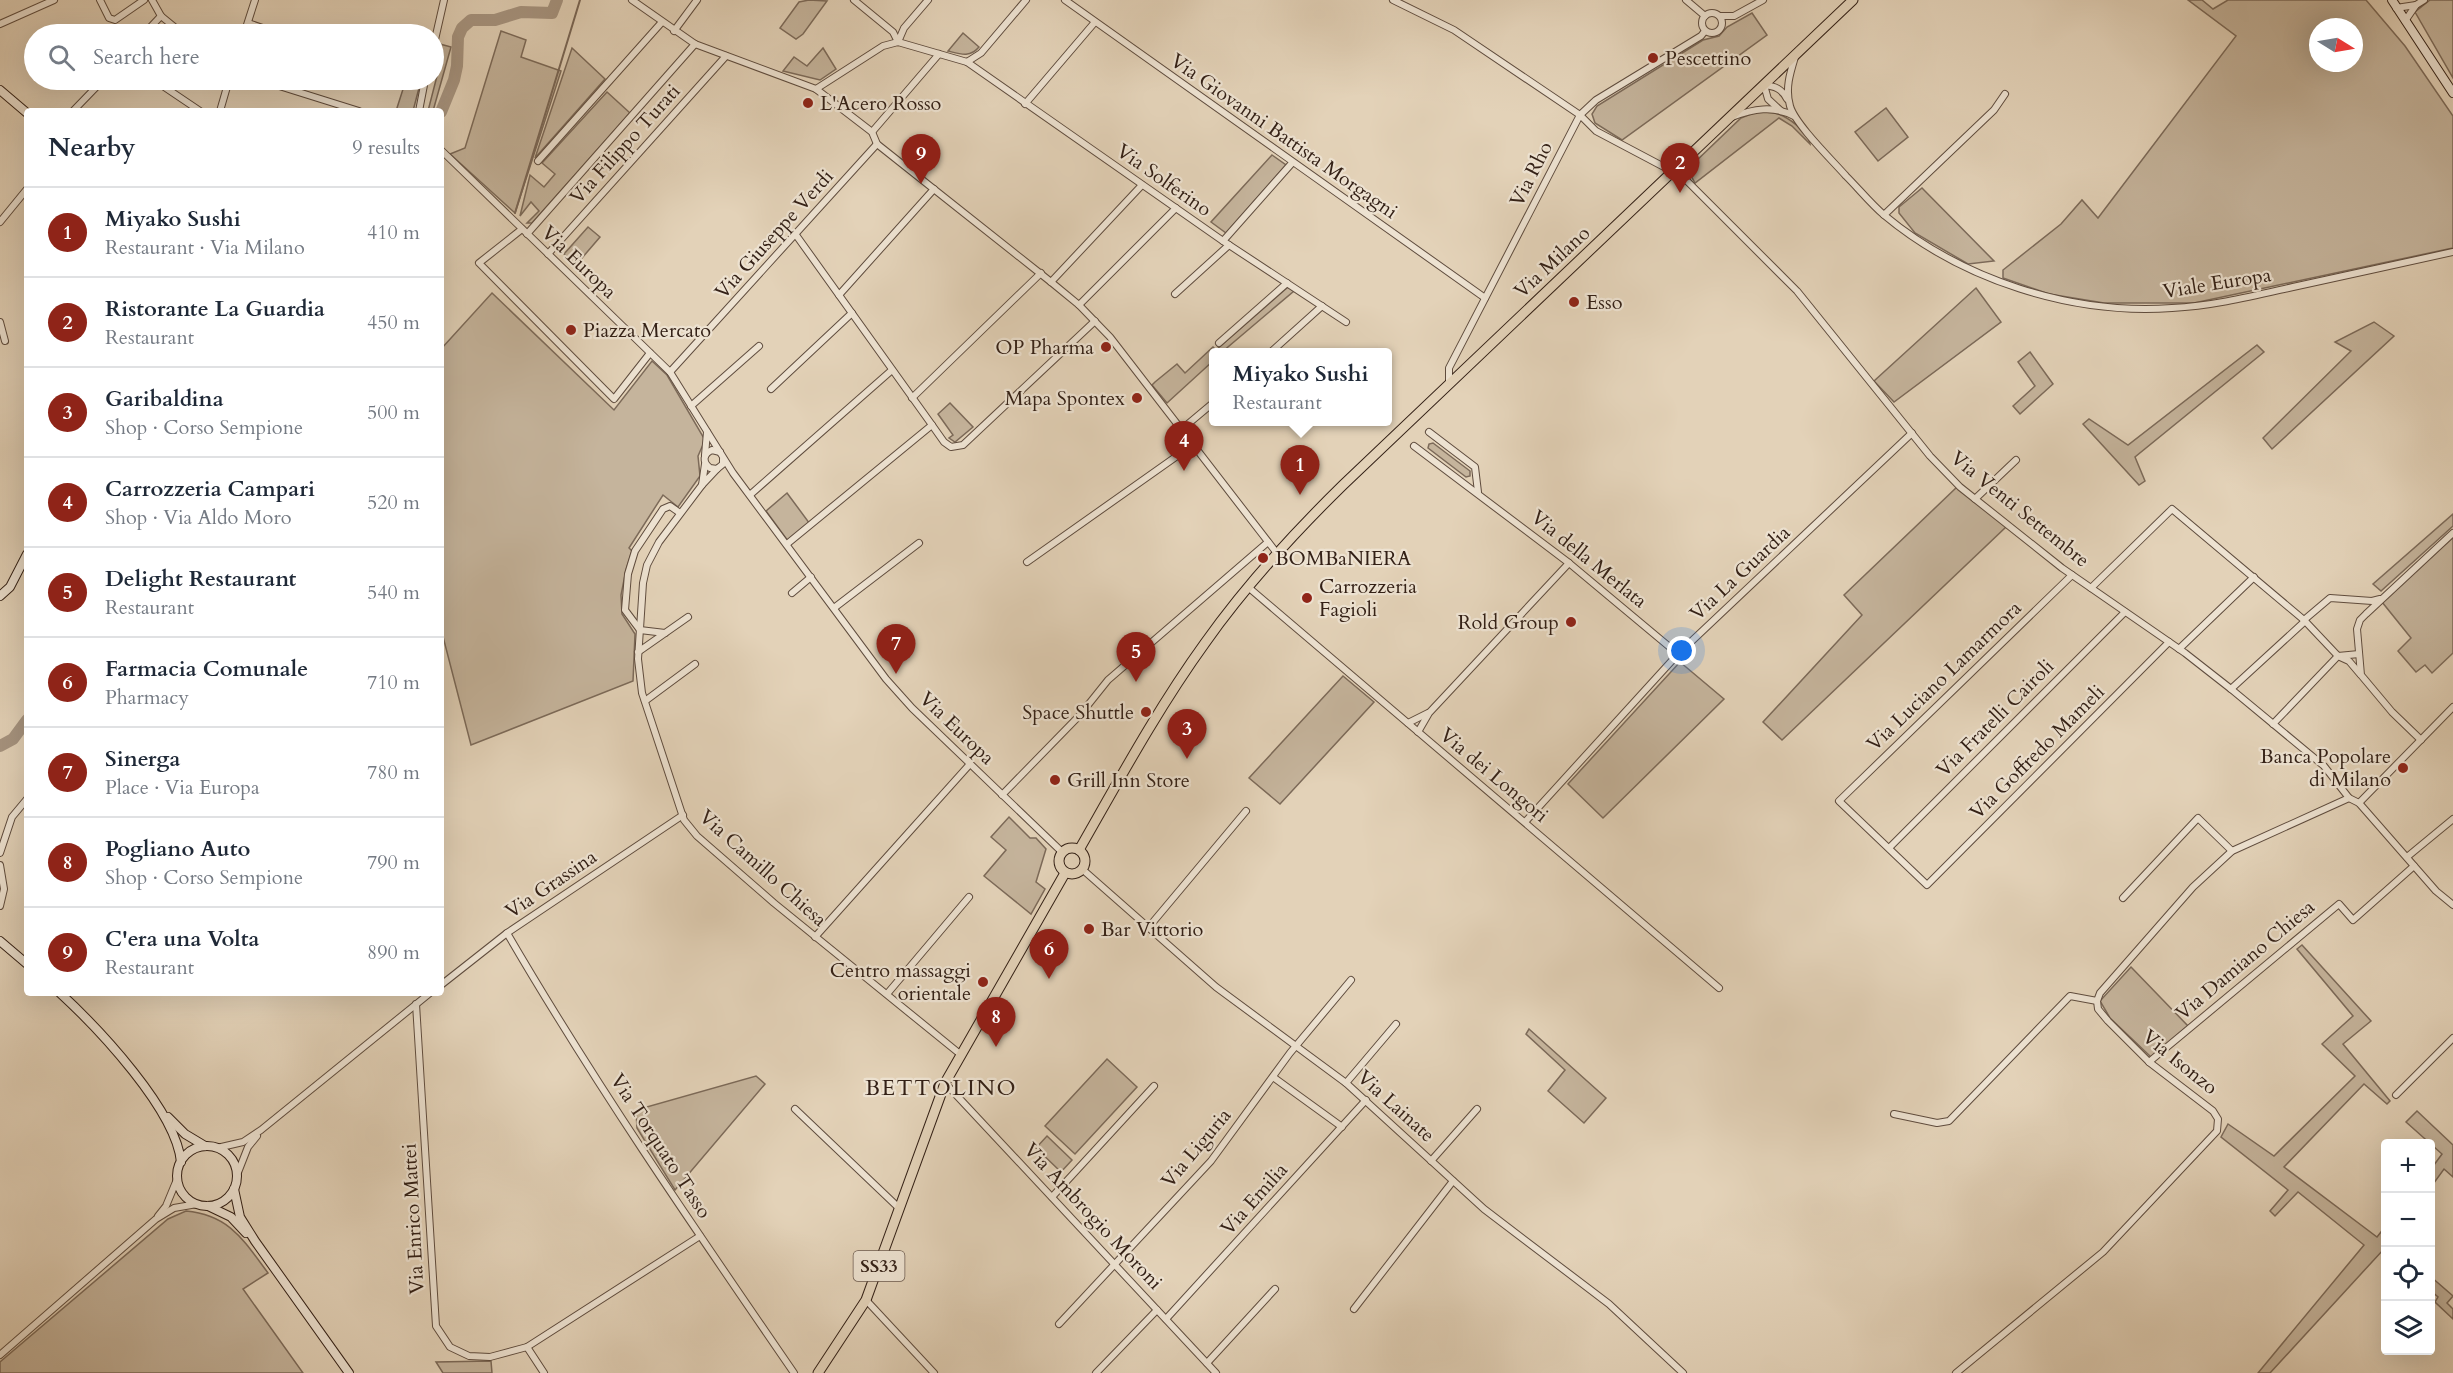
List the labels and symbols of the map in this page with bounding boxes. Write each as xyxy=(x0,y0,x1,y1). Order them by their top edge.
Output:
north arrow xyxy=(2309,18,2363,72)
place label: Pescettino xyxy=(1665,45,1751,72)
street label: Via Giovanni Battista Morgagni xyxy=(1165,47,1403,225)
marker: Pescettino xyxy=(1646,51,1660,65)
street label: Via Filippo Turati xyxy=(564,78,686,210)
place label: L'Acero Rosso xyxy=(820,90,942,117)
marker: L'Acero Rosso xyxy=(801,96,815,110)
pin: 9 xyxy=(902,134,940,184)
street label: Via Solferino xyxy=(1111,137,1217,223)
street label: Via Rho xyxy=(1503,137,1559,211)
pin: 2 xyxy=(1660,144,1700,193)
street label: Via Giuseppe Verdi xyxy=(709,163,840,305)
street label: Via Europa xyxy=(535,219,623,305)
street label: Via Milano xyxy=(1508,220,1596,304)
street label: Viale Europa xyxy=(2161,261,2273,305)
place label: Esso xyxy=(1586,289,1623,316)
marker: Esso xyxy=(1567,295,1581,309)
place label: Piazza Mercato xyxy=(583,317,711,344)
marker: Piazza Mercato xyxy=(564,323,578,337)
place label: OP Pharma xyxy=(995,334,1094,361)
marker: OP Pharma xyxy=(1099,340,1113,354)
place label: Mapa Spontex xyxy=(1005,385,1125,412)
marker: Mapa Spontex xyxy=(1130,391,1144,405)
pin: 4 xyxy=(1164,422,1204,471)
street label: Via Venti Settembre xyxy=(1945,445,2095,573)
pin: 1 xyxy=(1280,446,1320,495)
street label: Via della Merlata xyxy=(1525,504,1653,614)
street label: Via La Guardia xyxy=(1684,519,1796,627)
place label: BOMBaNIERA xyxy=(1275,545,1412,572)
marker: BOMBaNIERA xyxy=(1256,551,1270,565)
place label: Carrozzeria Fagioli xyxy=(1319,573,1417,623)
marker: Carrozzeria Fagioli xyxy=(1300,591,1314,605)
street label: Via Luciano Lamarmora xyxy=(1861,595,2028,757)
place label: Rold Group xyxy=(1458,609,1559,636)
marker: Rold Group xyxy=(1564,615,1578,629)
pin: 7 xyxy=(876,624,916,674)
pin: 5 xyxy=(1116,632,1156,682)
your location xyxy=(1667,636,1696,665)
street label: Via Fratelli Cairoli xyxy=(1930,653,2060,783)
street label: Via Goffredo Mameli xyxy=(1964,678,2111,825)
street label: Via Europa xyxy=(913,685,1001,771)
place label: Space Shuttle xyxy=(1022,699,1134,726)
marker: Space Shuttle xyxy=(1139,705,1153,719)
pin: 3 xyxy=(1168,710,1206,759)
street label: Via dei Longori xyxy=(1434,722,1554,829)
place label: Banca Popolare di Milano xyxy=(2260,743,2391,793)
marker: Banca Popolare di Milano xyxy=(2396,761,2410,775)
place label: Grill Inn Store xyxy=(1067,767,1190,794)
marker: Grill Inn Store xyxy=(1048,773,1062,787)
street label: Via Camillo Chiesa xyxy=(693,803,833,933)
street label: Via Grassina xyxy=(500,843,602,925)
street label: Via Damiano Chiesa xyxy=(2170,893,2321,1026)
place label: Bar Vittorio xyxy=(1101,916,1204,943)
marker: Bar Vittorio xyxy=(1082,922,1096,936)
pin: 6 xyxy=(1030,930,1068,979)
place label: Centro massaggi orientale xyxy=(830,957,971,1007)
marker: Centro massaggi orientale xyxy=(976,975,990,989)
pin: 8 xyxy=(976,998,1016,1047)
street label: Via Isonzo xyxy=(2137,1023,2224,1101)
street label: Via Lainate xyxy=(1351,1064,1441,1148)
street label: Via Torquato Tasso xyxy=(604,1068,718,1224)
district label: BETTOLINO xyxy=(865,1073,1017,1103)
street label: Via Liguria xyxy=(1155,1102,1237,1193)
street label: Via Ambrogio Moroni xyxy=(1018,1137,1169,1296)
street label: Via Enrico Mattei xyxy=(396,1142,430,1295)
street label: Via Emilia xyxy=(1214,1157,1294,1241)
road number: SS33 xyxy=(854,1251,904,1281)

